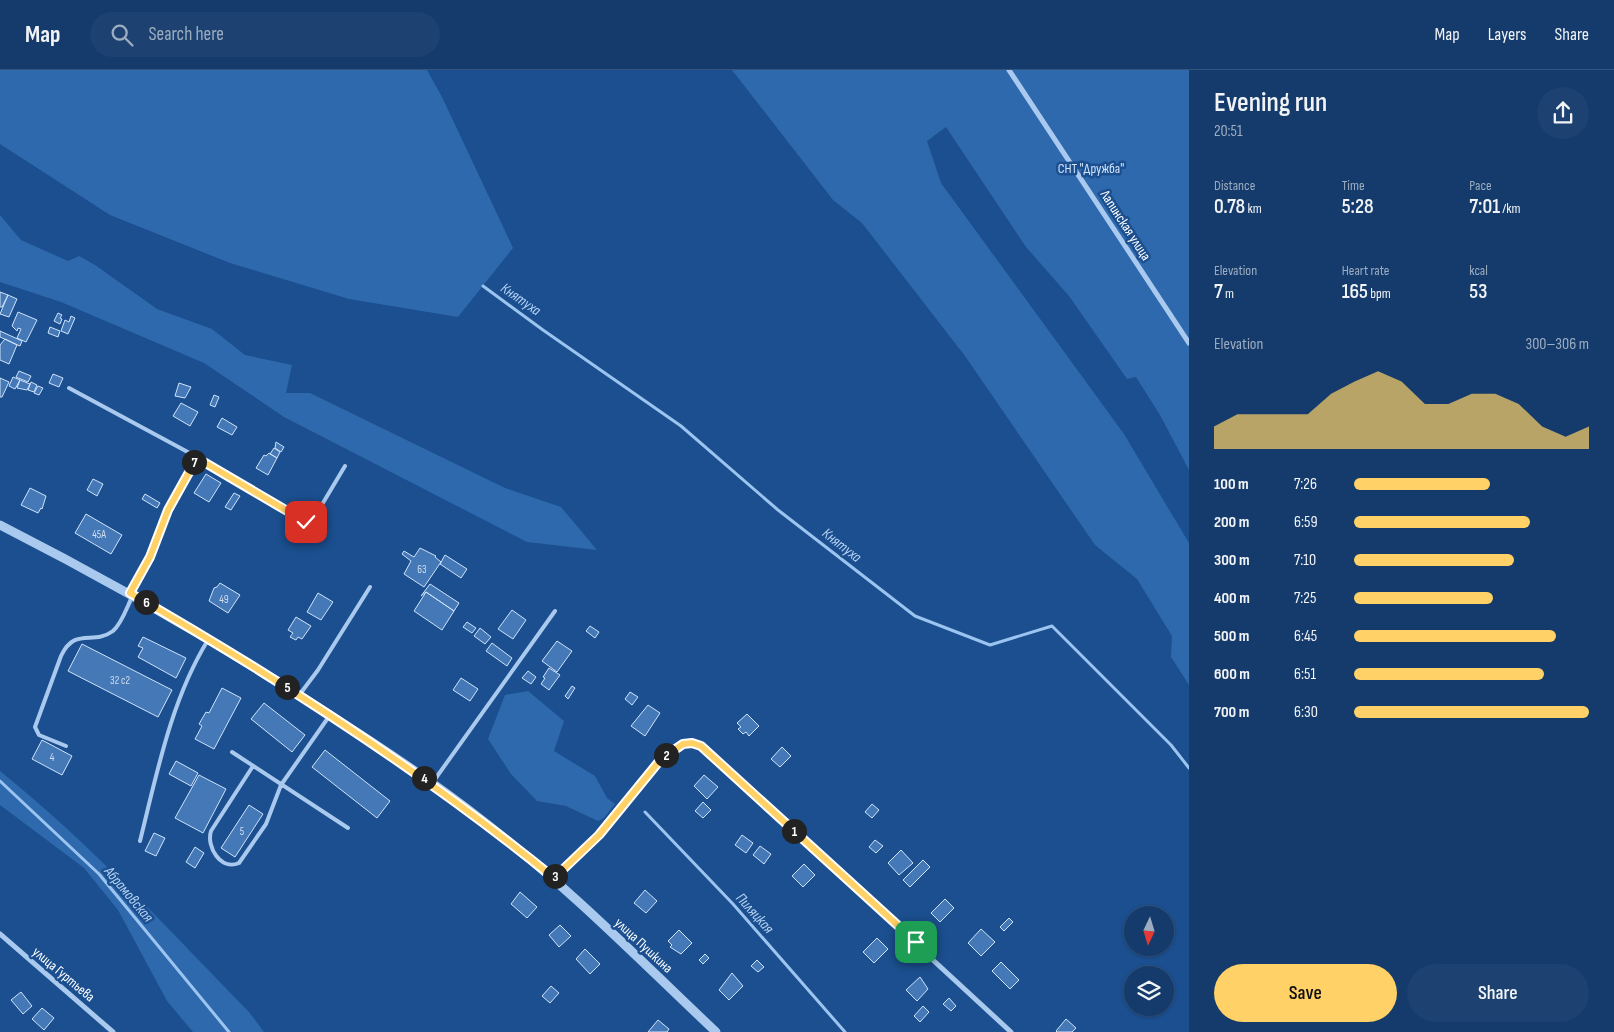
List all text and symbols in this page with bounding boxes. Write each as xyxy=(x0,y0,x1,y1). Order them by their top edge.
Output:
search box xyxy=(90,12,440,57)
text: Map xyxy=(25,20,60,49)
icon: search xyxy=(108,21,136,49)
text: Search here xyxy=(148,23,224,46)
text: Map xyxy=(1435,24,1460,45)
text: Layers xyxy=(1488,24,1527,45)
text: Share xyxy=(1555,24,1589,45)
text: Evening run xyxy=(1214,86,1327,119)
button: share xyxy=(1537,87,1589,139)
text: 20:51 xyxy=(1214,122,1243,141)
park label: СНТ "Дружба" xyxy=(1058,160,1124,177)
text: Distance xyxy=(1214,177,1255,194)
text: Time xyxy=(1342,177,1365,194)
text: Pace xyxy=(1469,177,1492,194)
street label: Лапинская улица xyxy=(1096,186,1155,264)
text: 0.78 xyxy=(1214,194,1245,219)
text: 5:28 xyxy=(1342,194,1374,219)
text: 7:01 xyxy=(1469,194,1500,219)
text: km xyxy=(1245,200,1262,217)
text: /km xyxy=(1500,200,1520,217)
text: Elevation xyxy=(1214,262,1257,279)
text: Heart rate xyxy=(1342,262,1389,279)
text: kcal xyxy=(1469,262,1488,279)
water label: Княтуха xyxy=(497,279,545,320)
text: 7 xyxy=(1214,279,1223,304)
text: 165 xyxy=(1342,279,1368,304)
text: 53 xyxy=(1469,279,1487,304)
text: m xyxy=(1223,285,1234,302)
text: bpm xyxy=(1368,285,1391,302)
text: Elevation xyxy=(1214,335,1263,354)
text: 300–306 m xyxy=(1525,335,1589,354)
pin: 7 xyxy=(182,450,206,474)
text: 7 xyxy=(191,454,198,471)
text: 100 m xyxy=(1214,475,1249,494)
text: 7:26 xyxy=(1294,475,1317,494)
pin xyxy=(285,501,327,543)
icon: check xyxy=(292,508,320,536)
text: 200 m xyxy=(1214,513,1249,532)
text: 6:59 xyxy=(1294,513,1318,532)
water label: Княтуха xyxy=(818,524,865,567)
house number: 45А xyxy=(92,528,106,541)
text: 300 m xyxy=(1214,551,1250,570)
text: 7:10 xyxy=(1294,551,1316,570)
house number: 63 xyxy=(417,563,427,576)
text: 400 m xyxy=(1214,589,1250,608)
text: 7:25 xyxy=(1294,589,1316,608)
pin: 6 xyxy=(134,590,158,614)
house number: 49 xyxy=(219,593,229,606)
text: 6 xyxy=(143,594,150,611)
text: 500 m xyxy=(1214,627,1249,646)
text: 6:45 xyxy=(1294,627,1317,646)
text: 600 m xyxy=(1214,665,1250,684)
text: 6:51 xyxy=(1294,665,1316,684)
house number: 32 с2 xyxy=(110,674,130,687)
pin: 5 xyxy=(274,674,300,700)
text: 5 xyxy=(284,679,291,696)
text: 700 m xyxy=(1214,703,1249,722)
text: 6:30 xyxy=(1294,703,1318,722)
pin: 2 xyxy=(654,742,678,768)
text: 2 xyxy=(663,747,670,764)
house number: 4 xyxy=(50,751,55,764)
pin: 4 xyxy=(412,766,436,790)
text: 4 xyxy=(421,770,428,787)
pin: 1 xyxy=(782,818,806,844)
text: 1 xyxy=(792,823,797,840)
house number: 5 xyxy=(240,825,244,838)
water label: Абрамовская xyxy=(99,862,158,926)
pin: 3 xyxy=(542,864,568,888)
text: 3 xyxy=(552,868,559,885)
water label: Пиляцкая xyxy=(732,889,778,938)
north arrow xyxy=(1124,906,1174,956)
map controls xyxy=(1124,906,1174,1016)
street label: улица Пушкина xyxy=(611,914,676,977)
pin xyxy=(895,921,937,963)
icon: arrive xyxy=(902,928,930,956)
street label: улица Гуртьева xyxy=(29,943,98,1005)
button: Save xyxy=(1214,964,1397,1022)
button: Share xyxy=(1407,964,1589,1022)
button: layers xyxy=(1124,966,1174,1016)

